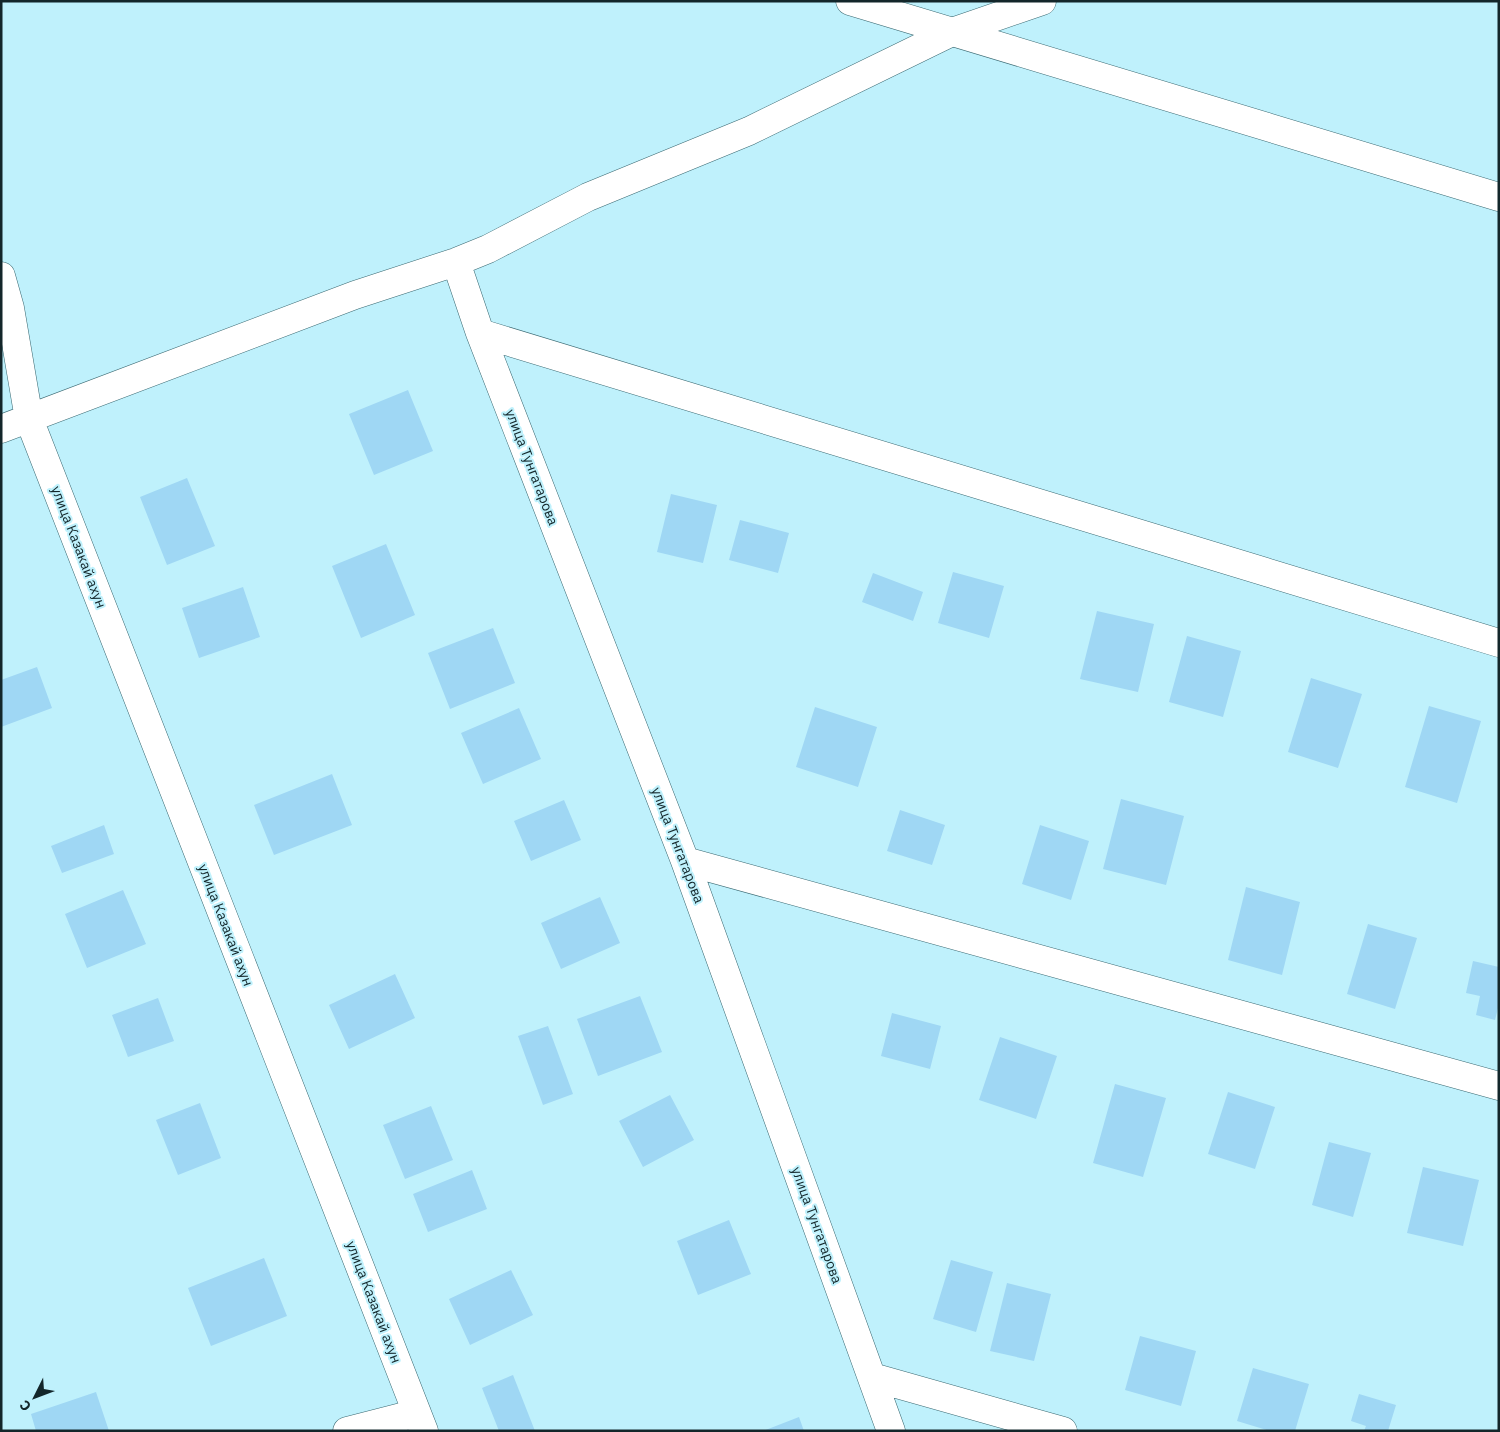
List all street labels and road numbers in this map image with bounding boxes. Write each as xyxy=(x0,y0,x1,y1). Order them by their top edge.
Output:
street label: улица Тунгатарова xyxy=(502,406,563,528)
street label: улица Казакай ахун xyxy=(47,483,111,611)
street label: улица Тунгатарова xyxy=(648,784,709,906)
street label: улица Казакай ахун xyxy=(194,861,258,989)
street label: улица Тунгатарова xyxy=(788,1164,847,1286)
street label: улица Казакай ахун xyxy=(342,1238,406,1366)

